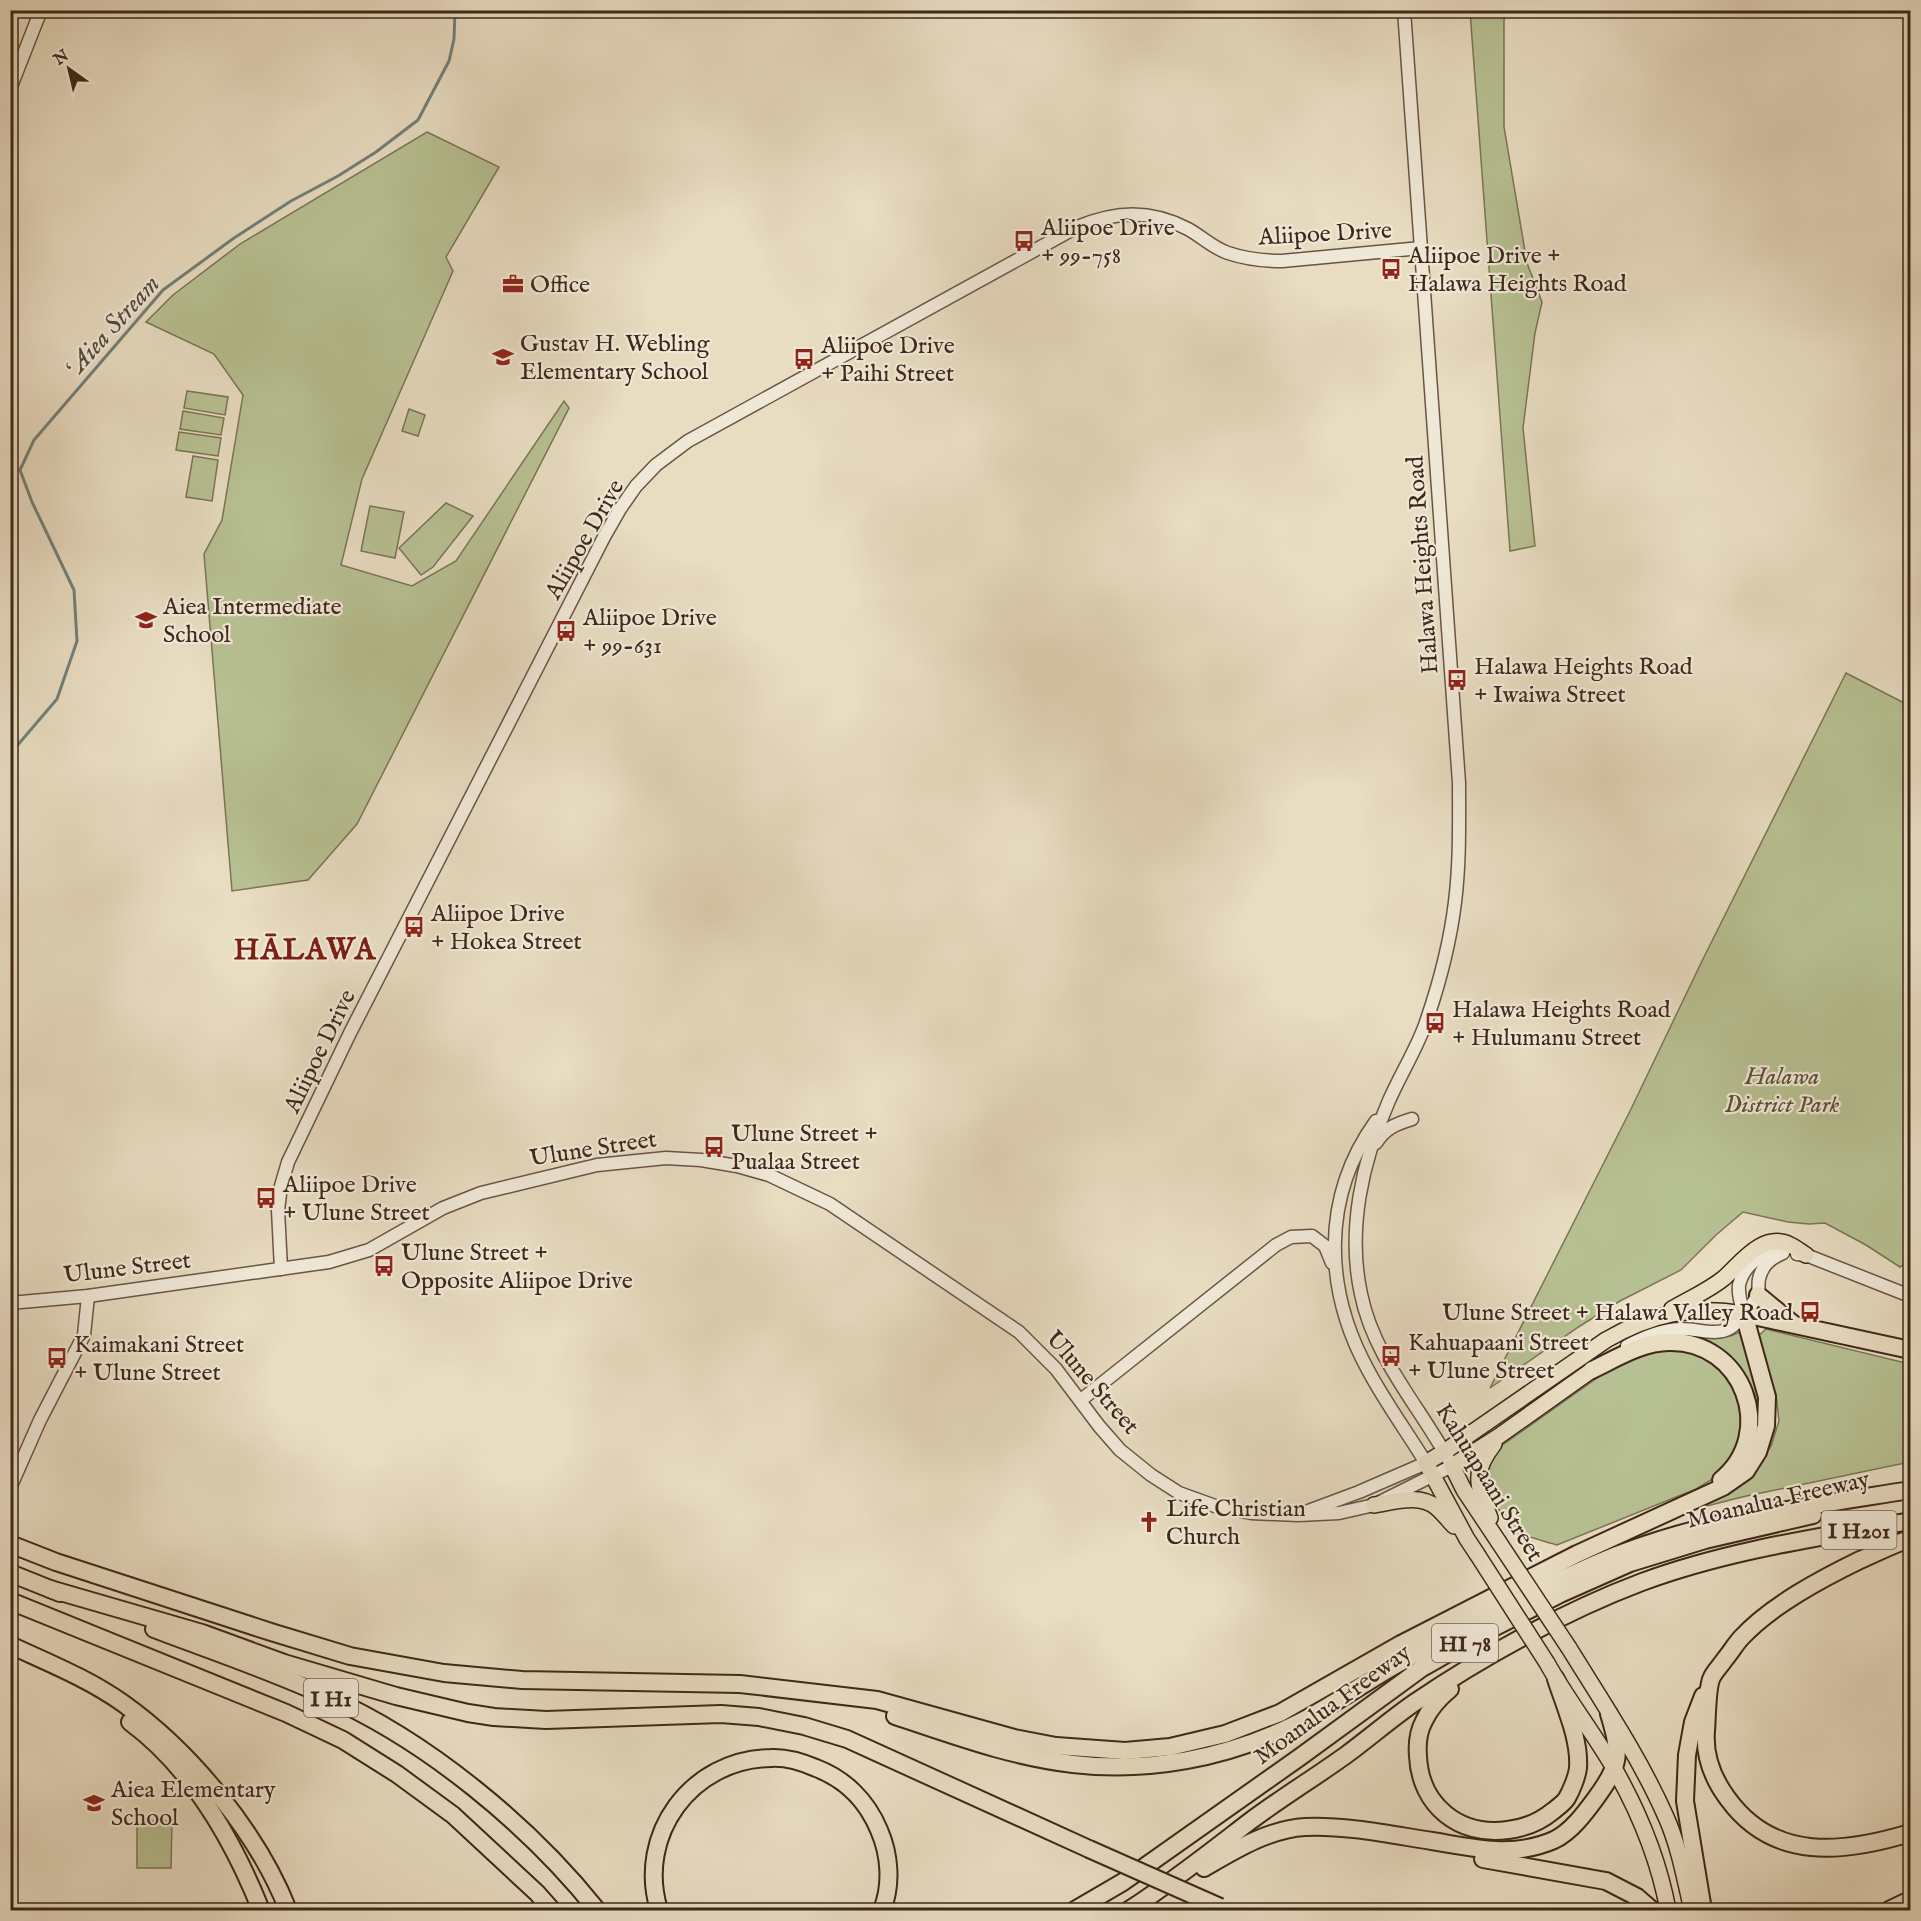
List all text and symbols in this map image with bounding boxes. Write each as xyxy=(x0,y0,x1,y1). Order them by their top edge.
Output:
north arrow xyxy=(39,39,99,99)
text: N xyxy=(50,46,73,71)
place label: Aliipoe Drive + 99-758 xyxy=(1040,213,1175,272)
street label: Aliipoe Drive xyxy=(1257,216,1393,254)
bus stop icon: Aliipoe Drive + 99-758 xyxy=(1012,229,1036,253)
place label: Aliipoe Drive + Halawa Heights Road xyxy=(1407,241,1627,300)
bus stop icon: Aliipoe Drive + Halawa Heights Road xyxy=(1379,257,1403,281)
water label: ʻAiea Stream xyxy=(57,268,167,386)
place label: Office xyxy=(530,270,590,301)
office icon: Office xyxy=(501,272,525,296)
place label: Gustav H. Webling Elementary School xyxy=(520,329,710,388)
place label: Aliipoe Drive + Paihi Street xyxy=(820,331,955,390)
school or university icon: Gustav H. Webling Elementary School xyxy=(491,345,515,369)
bus stop icon: Aliipoe Drive + Paihi Street xyxy=(792,347,816,371)
street label: Halawa Heights Road xyxy=(1400,455,1447,675)
street label: Aliipoe Drive xyxy=(538,474,632,606)
place label: Aiea Intermediate School xyxy=(162,592,342,651)
place label: Aliipoe Drive + 99-631 xyxy=(582,603,717,662)
school or university icon: Aiea Intermediate School xyxy=(134,608,158,632)
bus stop icon: Aliipoe Drive + 99-631 xyxy=(554,619,578,643)
place label: Halawa Heights Road + Iwaiwa Street xyxy=(1474,652,1693,711)
bus stop icon: Halawa Heights Road + Iwaiwa Street xyxy=(1445,668,1469,692)
place label: Aliipoe Drive + Hokea Street xyxy=(430,899,582,958)
bus stop icon: Aliipoe Drive + Hokea Street xyxy=(402,915,426,939)
district label: HĀLAWA xyxy=(234,932,377,970)
street label: Aliipoe Drive xyxy=(277,985,364,1119)
place label: Halawa Heights Road + Hulumanu Street xyxy=(1452,995,1671,1054)
bus stop icon: Halawa Heights Road + Hulumanu Street xyxy=(1423,1011,1447,1035)
park label: Halawa District Park xyxy=(1725,1062,1840,1121)
place label: Ulune Street + Pualaa Street xyxy=(731,1119,878,1178)
street label: Ulune Street xyxy=(528,1124,659,1175)
bus stop icon: Ulune Street + Pualaa Street xyxy=(702,1135,726,1159)
place label: Aliipoe Drive + Ulune Street xyxy=(282,1170,430,1229)
bus stop icon: Aliipoe Drive + Ulune Street xyxy=(254,1186,278,1210)
place label: Ulune Street + Opposite Aliipoe Drive xyxy=(401,1238,633,1297)
street label: Ulune Street xyxy=(62,1245,193,1292)
bus stop icon: Ulune Street + Opposite Aliipoe Drive xyxy=(372,1254,396,1278)
place label: Ulune Street + Halawa Valley Road xyxy=(1442,1298,1793,1329)
bus stop icon: Ulune Street + Halawa Valley Road xyxy=(1798,1300,1822,1324)
street label: Ulune Street xyxy=(1038,1324,1146,1441)
place label: Kahuapaani Street + Ulune Street xyxy=(1408,1328,1589,1387)
place label: Kaimakani Street + Ulune Street xyxy=(74,1330,244,1389)
bus stop icon: Kahuapaani Street + Ulune Street xyxy=(1379,1344,1403,1368)
bus stop icon: Kaimakani Street + Ulune Street xyxy=(45,1346,69,1370)
street label: Kahuapaani Street xyxy=(1428,1398,1550,1568)
street label: Moanalua Freeway xyxy=(1684,1464,1873,1537)
place label: Life Christian Church xyxy=(1166,1494,1306,1553)
church icon: Life Christian Church xyxy=(1137,1510,1161,1534)
road number: I H201 xyxy=(1822,1511,1896,1549)
road number: HI 78 xyxy=(1432,1624,1498,1662)
street label: Moanalua Freeway xyxy=(1248,1638,1418,1773)
road number: I H1 xyxy=(304,1679,358,1717)
place label: Aiea Elementary School xyxy=(110,1775,276,1834)
school or university icon: Aiea Elementary School xyxy=(82,1791,106,1815)

